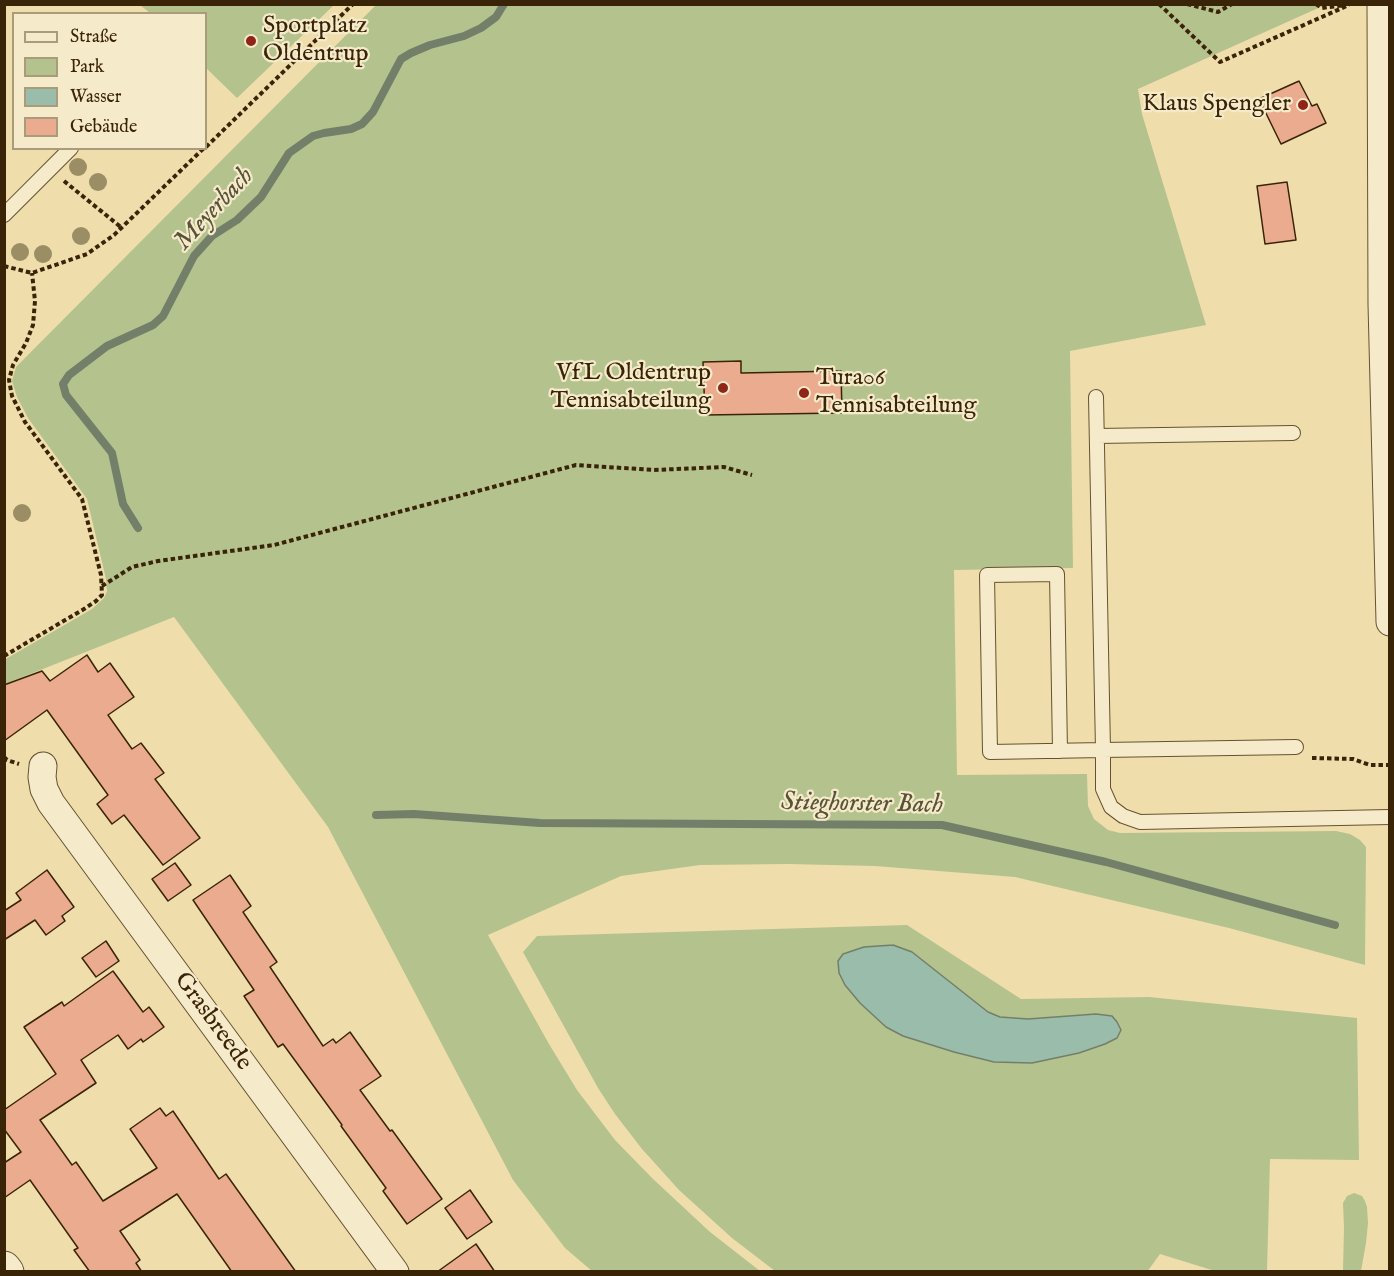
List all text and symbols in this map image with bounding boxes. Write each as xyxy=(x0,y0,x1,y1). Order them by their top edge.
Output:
legend xyxy=(12,12,207,150)
place label: Sportplatz Oldentrup xyxy=(263,13,368,69)
text: Straße xyxy=(70,26,117,49)
marker: Sportplatz Oldentrup xyxy=(244,34,258,48)
text: Park xyxy=(70,56,104,79)
text: Wasser xyxy=(70,86,121,109)
place label: Klaus Spengler xyxy=(1142,91,1291,119)
marker: Klaus Spengler xyxy=(1296,98,1310,112)
text: Gebäude xyxy=(70,116,137,139)
water label: Meyerbach xyxy=(169,162,261,258)
place label: VfL Oldentrup Tennisabteilung xyxy=(551,360,711,416)
place label: Tura06 Tennisabteilung xyxy=(816,365,976,421)
marker: VfL Oldentrup Tennisabteilung xyxy=(716,381,730,395)
marker: Tura06 Tennisabteilung xyxy=(797,386,811,400)
water label: Stieghorster Bach xyxy=(781,788,943,822)
street label: Grasbreede xyxy=(167,967,257,1077)

